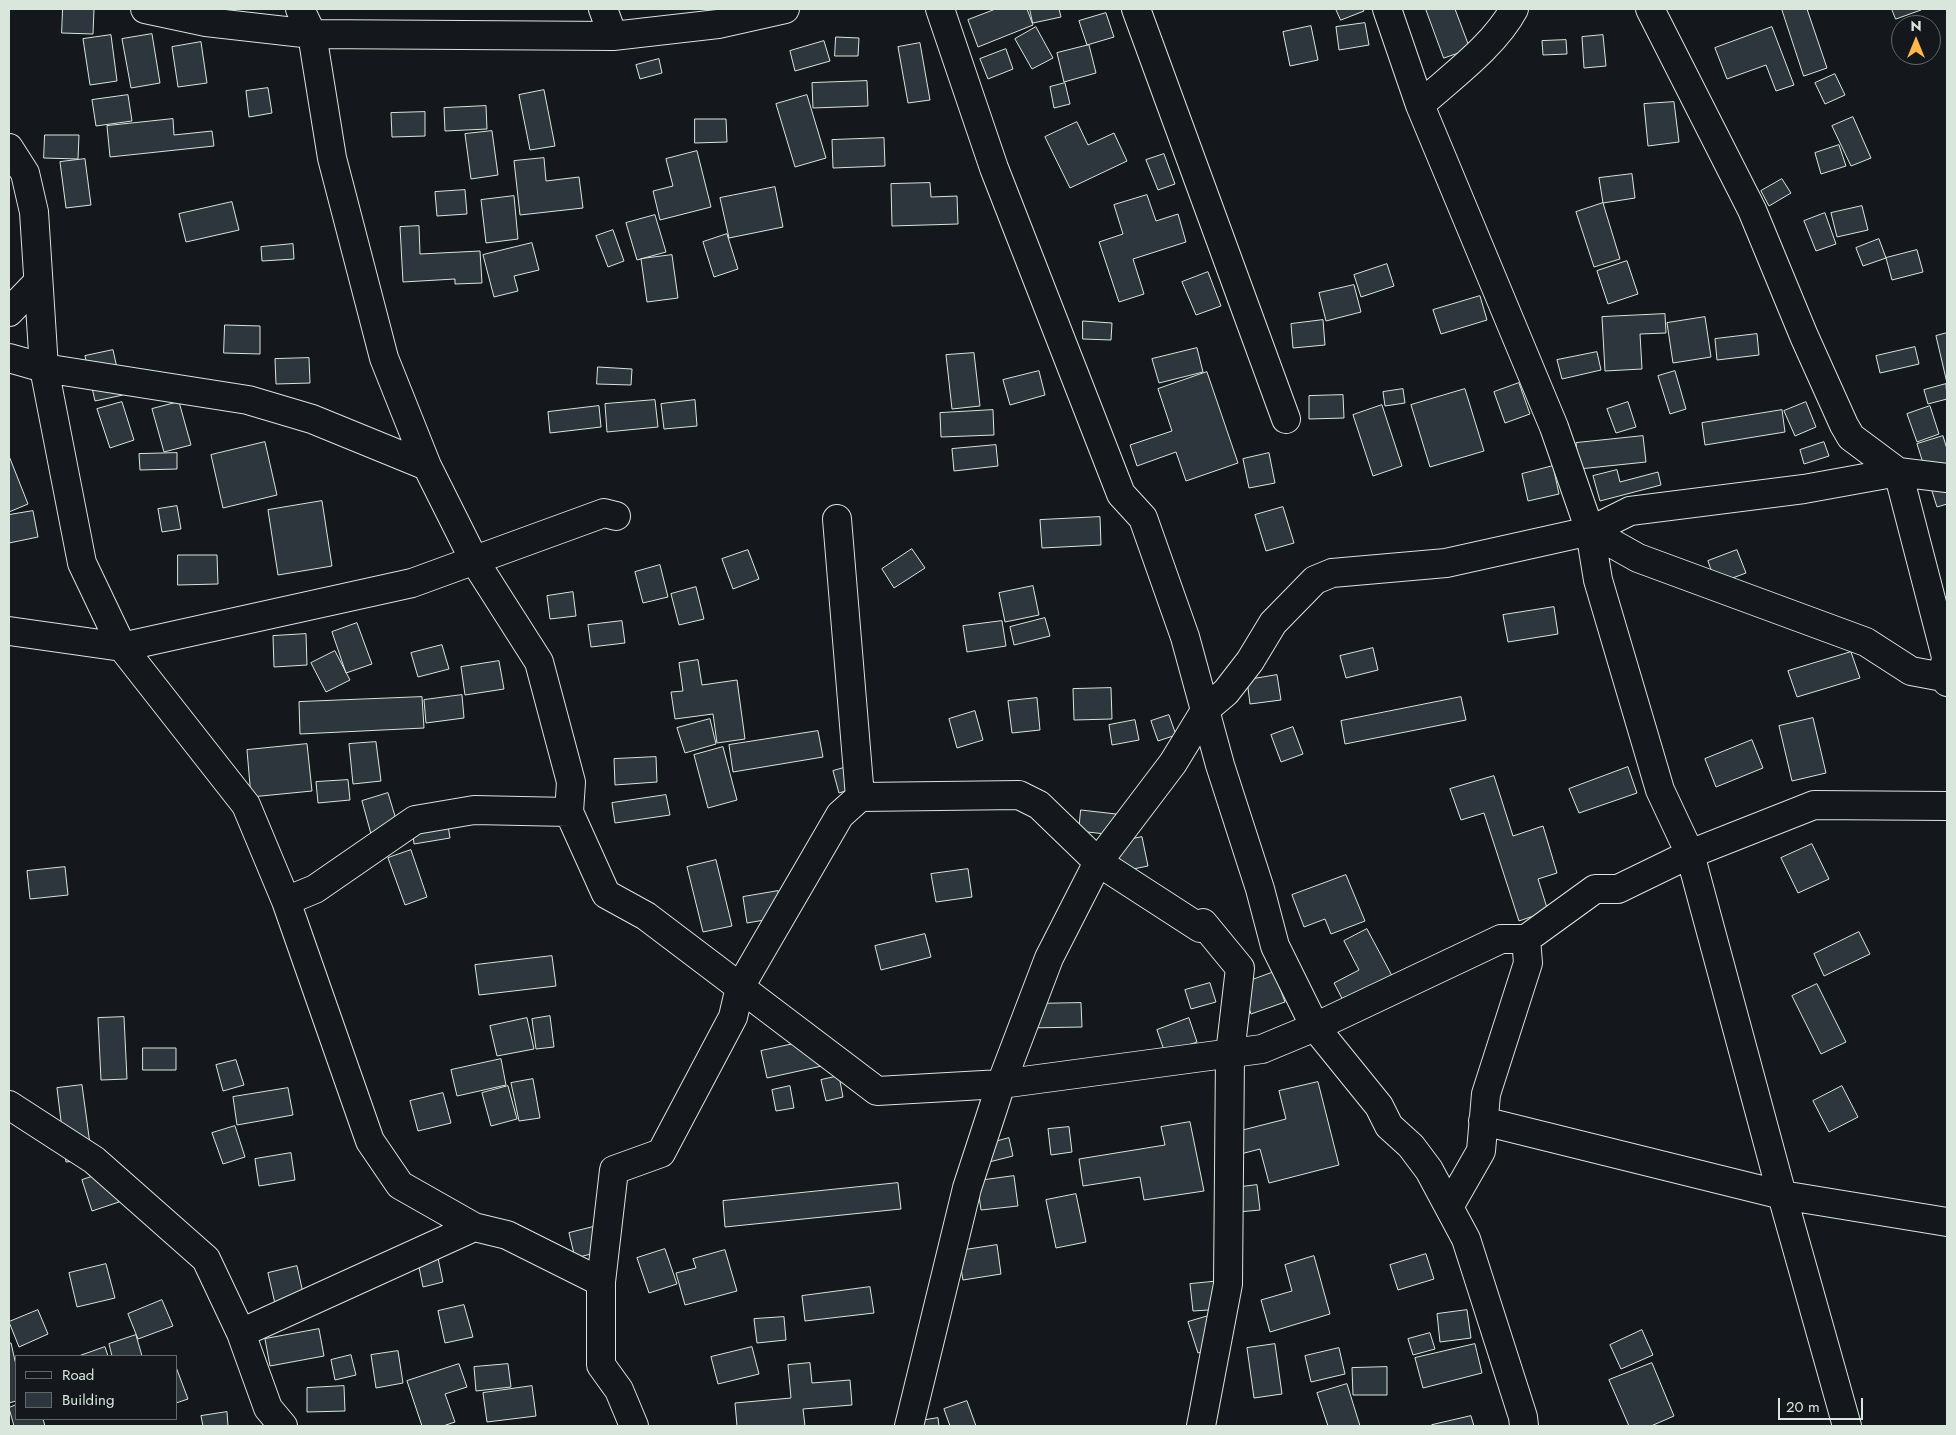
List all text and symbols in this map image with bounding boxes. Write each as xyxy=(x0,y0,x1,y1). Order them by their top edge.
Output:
north arrow xyxy=(1891,15,1941,65)
text: N xyxy=(1910,16,1922,36)
legend xyxy=(15,1355,178,1420)
text: Road xyxy=(62,1364,94,1386)
scale bar xyxy=(1781,1388,1866,1420)
text: Building xyxy=(62,1389,114,1411)
text: 20 m xyxy=(1786,1396,1820,1418)

